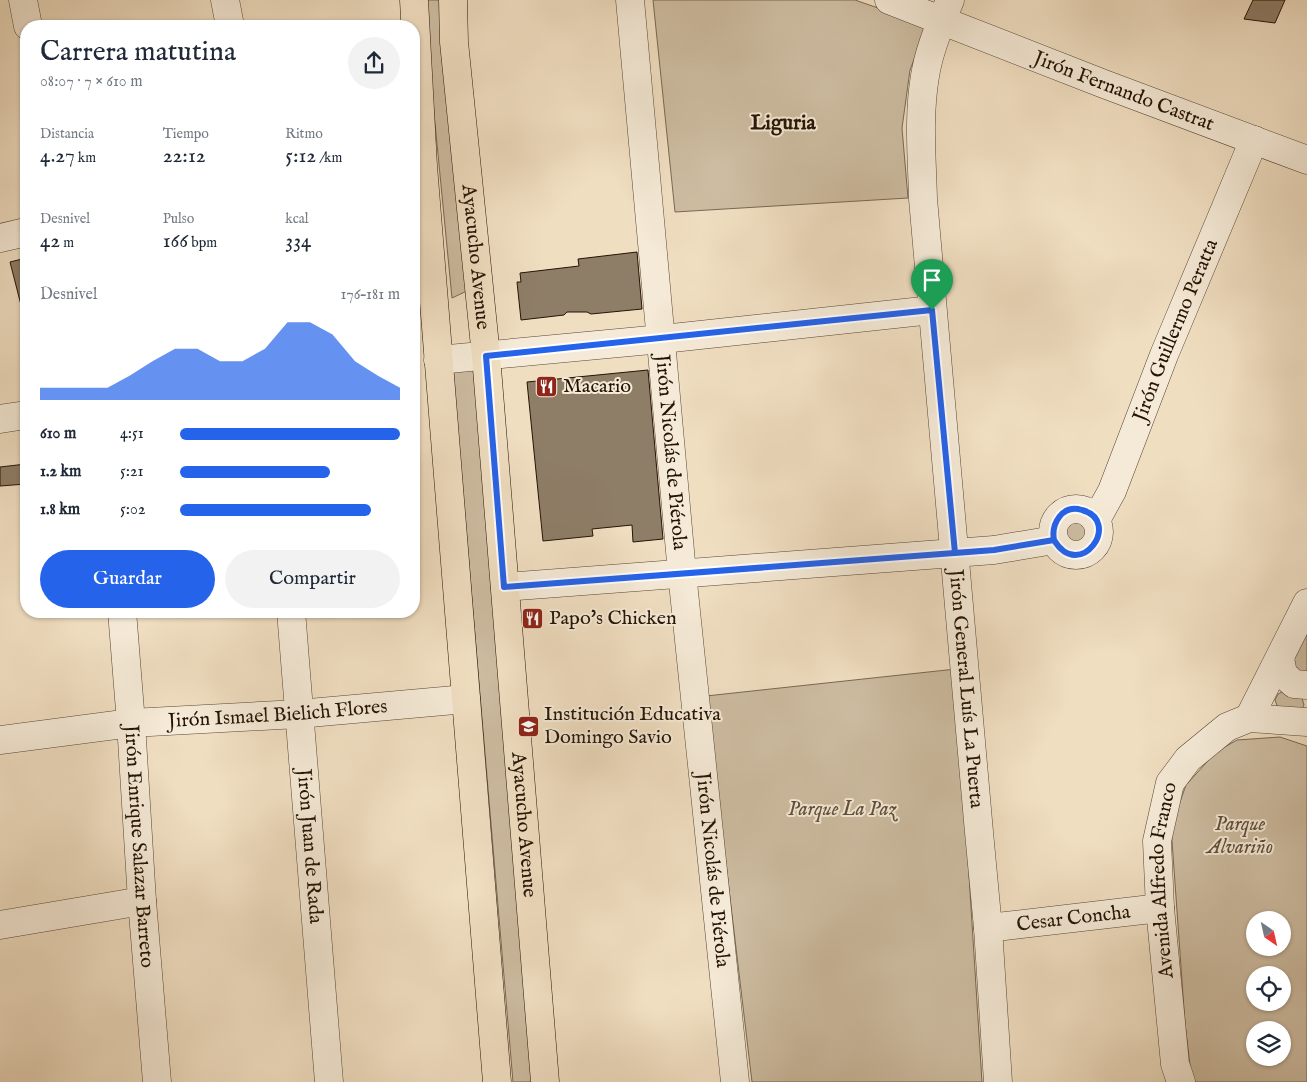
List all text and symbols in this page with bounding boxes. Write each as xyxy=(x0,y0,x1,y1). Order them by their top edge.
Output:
text: Carrera matutina xyxy=(40,35,236,70)
button: share xyxy=(348,37,400,89)
street label: Jirón Fernando Castrat xyxy=(1028,45,1218,137)
text: 08:07 · 7 × 610 m xyxy=(40,72,143,92)
district label: Liguria xyxy=(750,110,817,137)
text: Distancia xyxy=(40,125,94,143)
text: Tiempo xyxy=(163,125,209,143)
text: Ritmo xyxy=(285,125,323,143)
text: 4.27 xyxy=(40,143,75,170)
text: 22:12 xyxy=(163,143,206,170)
text: 5:12 xyxy=(285,143,316,170)
text: km xyxy=(75,149,96,167)
text: /km xyxy=(316,149,342,167)
street label: Ayacucho Avenue xyxy=(456,182,496,331)
text: Desnivel xyxy=(40,210,90,228)
text: Pulso xyxy=(163,210,194,228)
text: kcal xyxy=(285,210,309,228)
text: 42 xyxy=(40,228,60,255)
text: 166 xyxy=(163,228,188,255)
text: 334 xyxy=(285,228,311,255)
text: m xyxy=(60,234,74,252)
text: bpm xyxy=(188,234,217,252)
street label: Jirón Guillermo Peratta xyxy=(1127,235,1224,427)
pin xyxy=(911,259,953,310)
icon: arrive xyxy=(918,266,946,294)
text: Desnivel xyxy=(40,285,97,305)
text: 176–181 m xyxy=(340,285,400,305)
street label: Jirón Nicolás de Piérola xyxy=(650,351,692,551)
restaurant icon: Macario xyxy=(535,374,559,398)
place label: Macario xyxy=(563,374,631,399)
text: 610 m xyxy=(40,424,76,444)
text: 4:51 xyxy=(120,424,144,444)
text: 1.2 km xyxy=(40,462,81,482)
text: 5:21 xyxy=(120,462,143,482)
text: 1.8 km xyxy=(40,500,80,520)
text: 5:02 xyxy=(120,500,145,520)
button: Guardar xyxy=(40,550,215,608)
button: Compartir xyxy=(225,550,400,608)
street label: Jirón General Luís La Puerta xyxy=(943,566,989,810)
restaurant icon: Papo's Chicken xyxy=(521,606,545,630)
place label: Papo's Chicken xyxy=(549,606,677,631)
street label: Jirón Ismael Bielich Flores xyxy=(165,694,388,734)
place label: Institución Educativa Domingo Savio xyxy=(544,702,721,750)
school or university icon: Institución Educativa Domingo Savio xyxy=(516,714,540,738)
street label: Jirón Enrique Salazar Barreto xyxy=(119,722,160,969)
street label: Ayacucho Avenue xyxy=(506,750,542,899)
street label: Jirón Juan de Rada xyxy=(291,766,329,925)
street label: Jirón Nicolás de Piérola xyxy=(690,769,736,969)
street label: Avenida Alfredo Franco xyxy=(1144,779,1182,980)
park label: Parque La Paz xyxy=(788,797,899,822)
park label: Parque Alvariño xyxy=(1205,812,1273,860)
street label: Cesar Concha xyxy=(1015,899,1132,937)
north arrow xyxy=(1246,911,1291,956)
map controls xyxy=(1246,911,1291,1066)
button: locate xyxy=(1246,966,1291,1011)
button: layers xyxy=(1246,1021,1291,1066)

